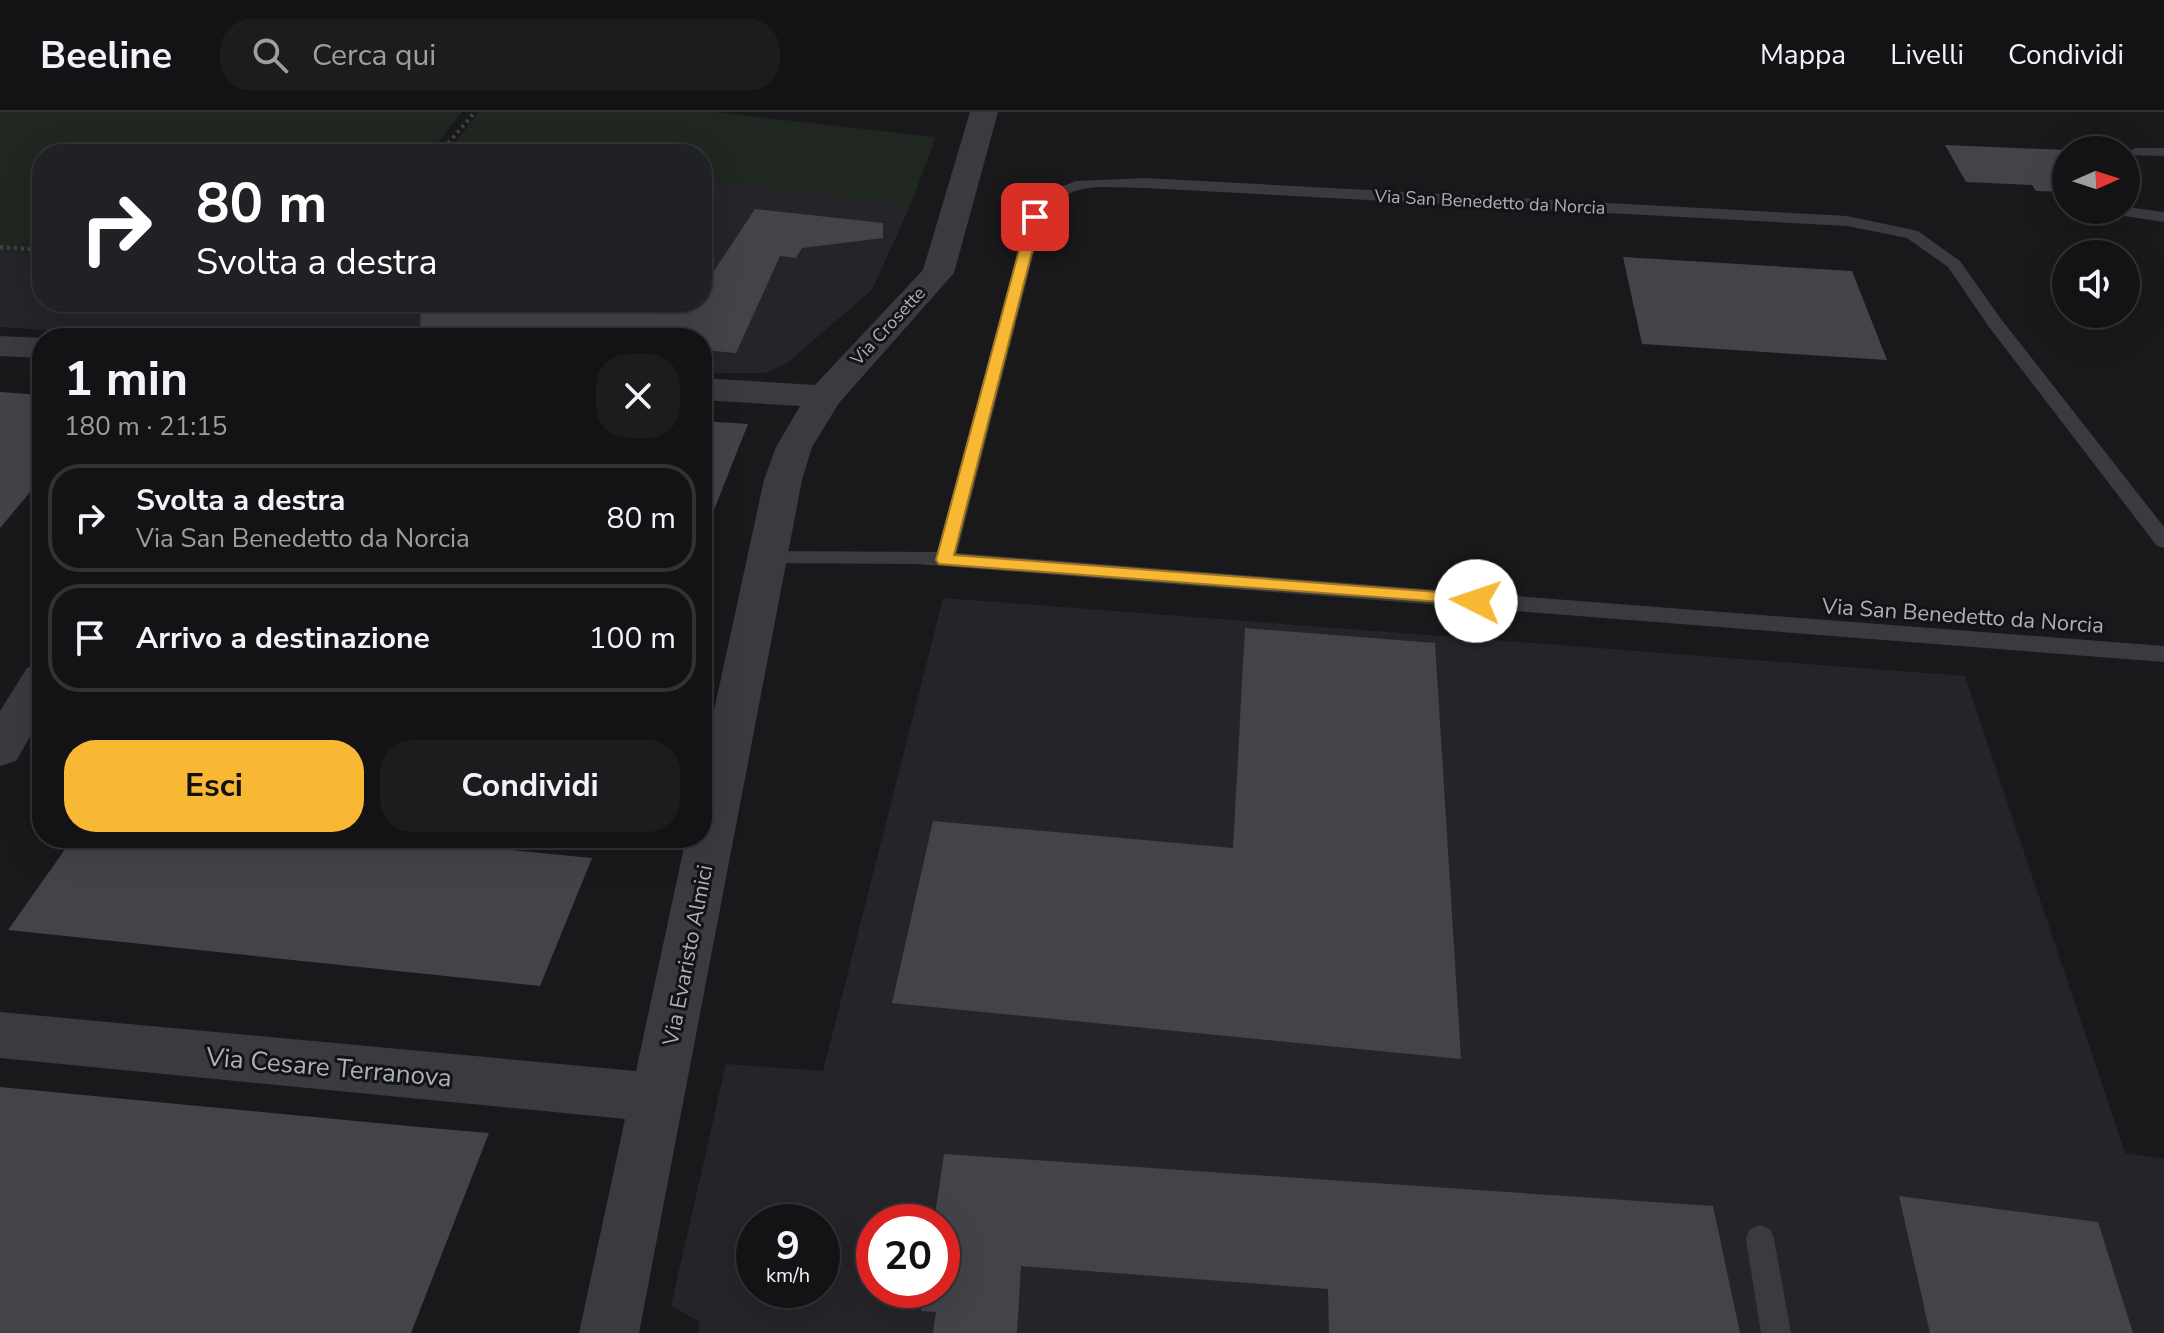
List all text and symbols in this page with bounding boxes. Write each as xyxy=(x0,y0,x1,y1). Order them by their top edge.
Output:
search box xyxy=(220,19,780,91)
text: Beeline xyxy=(40,30,172,81)
icon: search xyxy=(248,33,292,77)
text: Cerca qui xyxy=(312,35,436,76)
text: Mappa xyxy=(1760,36,1846,74)
text: Livelli xyxy=(1890,36,1964,74)
text: Condividi xyxy=(2008,36,2124,74)
north arrow xyxy=(2052,136,2140,224)
map controls xyxy=(2052,136,2140,328)
text: 80 m xyxy=(196,165,327,242)
icon: right xyxy=(64,176,168,280)
pin xyxy=(1001,183,1069,251)
street label: Via San Benedetto da Norcia xyxy=(1373,184,1606,220)
icon: arrive xyxy=(1013,195,1057,239)
text: Svolta a destra xyxy=(196,238,437,287)
button: sound xyxy=(2052,240,2140,328)
street label: Via Crosette xyxy=(845,282,931,371)
text: 1 min xyxy=(64,346,188,412)
button: close xyxy=(596,354,680,438)
text: 180 m · 21:15 xyxy=(64,409,227,444)
text: Svolta a destra xyxy=(136,480,346,521)
icon: right xyxy=(68,496,112,540)
text: 80 m xyxy=(607,498,676,539)
text: Via San Benedetto da Norcia xyxy=(136,521,470,556)
position arrow xyxy=(1434,559,1518,643)
street label: Via San Benedetto da Norcia xyxy=(1820,591,2105,641)
icon: arrive xyxy=(68,616,112,660)
text: Arrivo a destinazione xyxy=(136,618,430,659)
text: 100 m xyxy=(589,618,676,659)
button: Esci xyxy=(64,740,364,832)
button: Condividi xyxy=(380,740,680,832)
street label: Via Evaristo Almici xyxy=(656,862,720,1049)
street label: Via Cesare Terranova xyxy=(204,1039,453,1096)
speed limit sign: 20 xyxy=(856,1204,960,1308)
text: 9 xyxy=(776,1219,800,1273)
text: km/h xyxy=(766,1262,810,1289)

